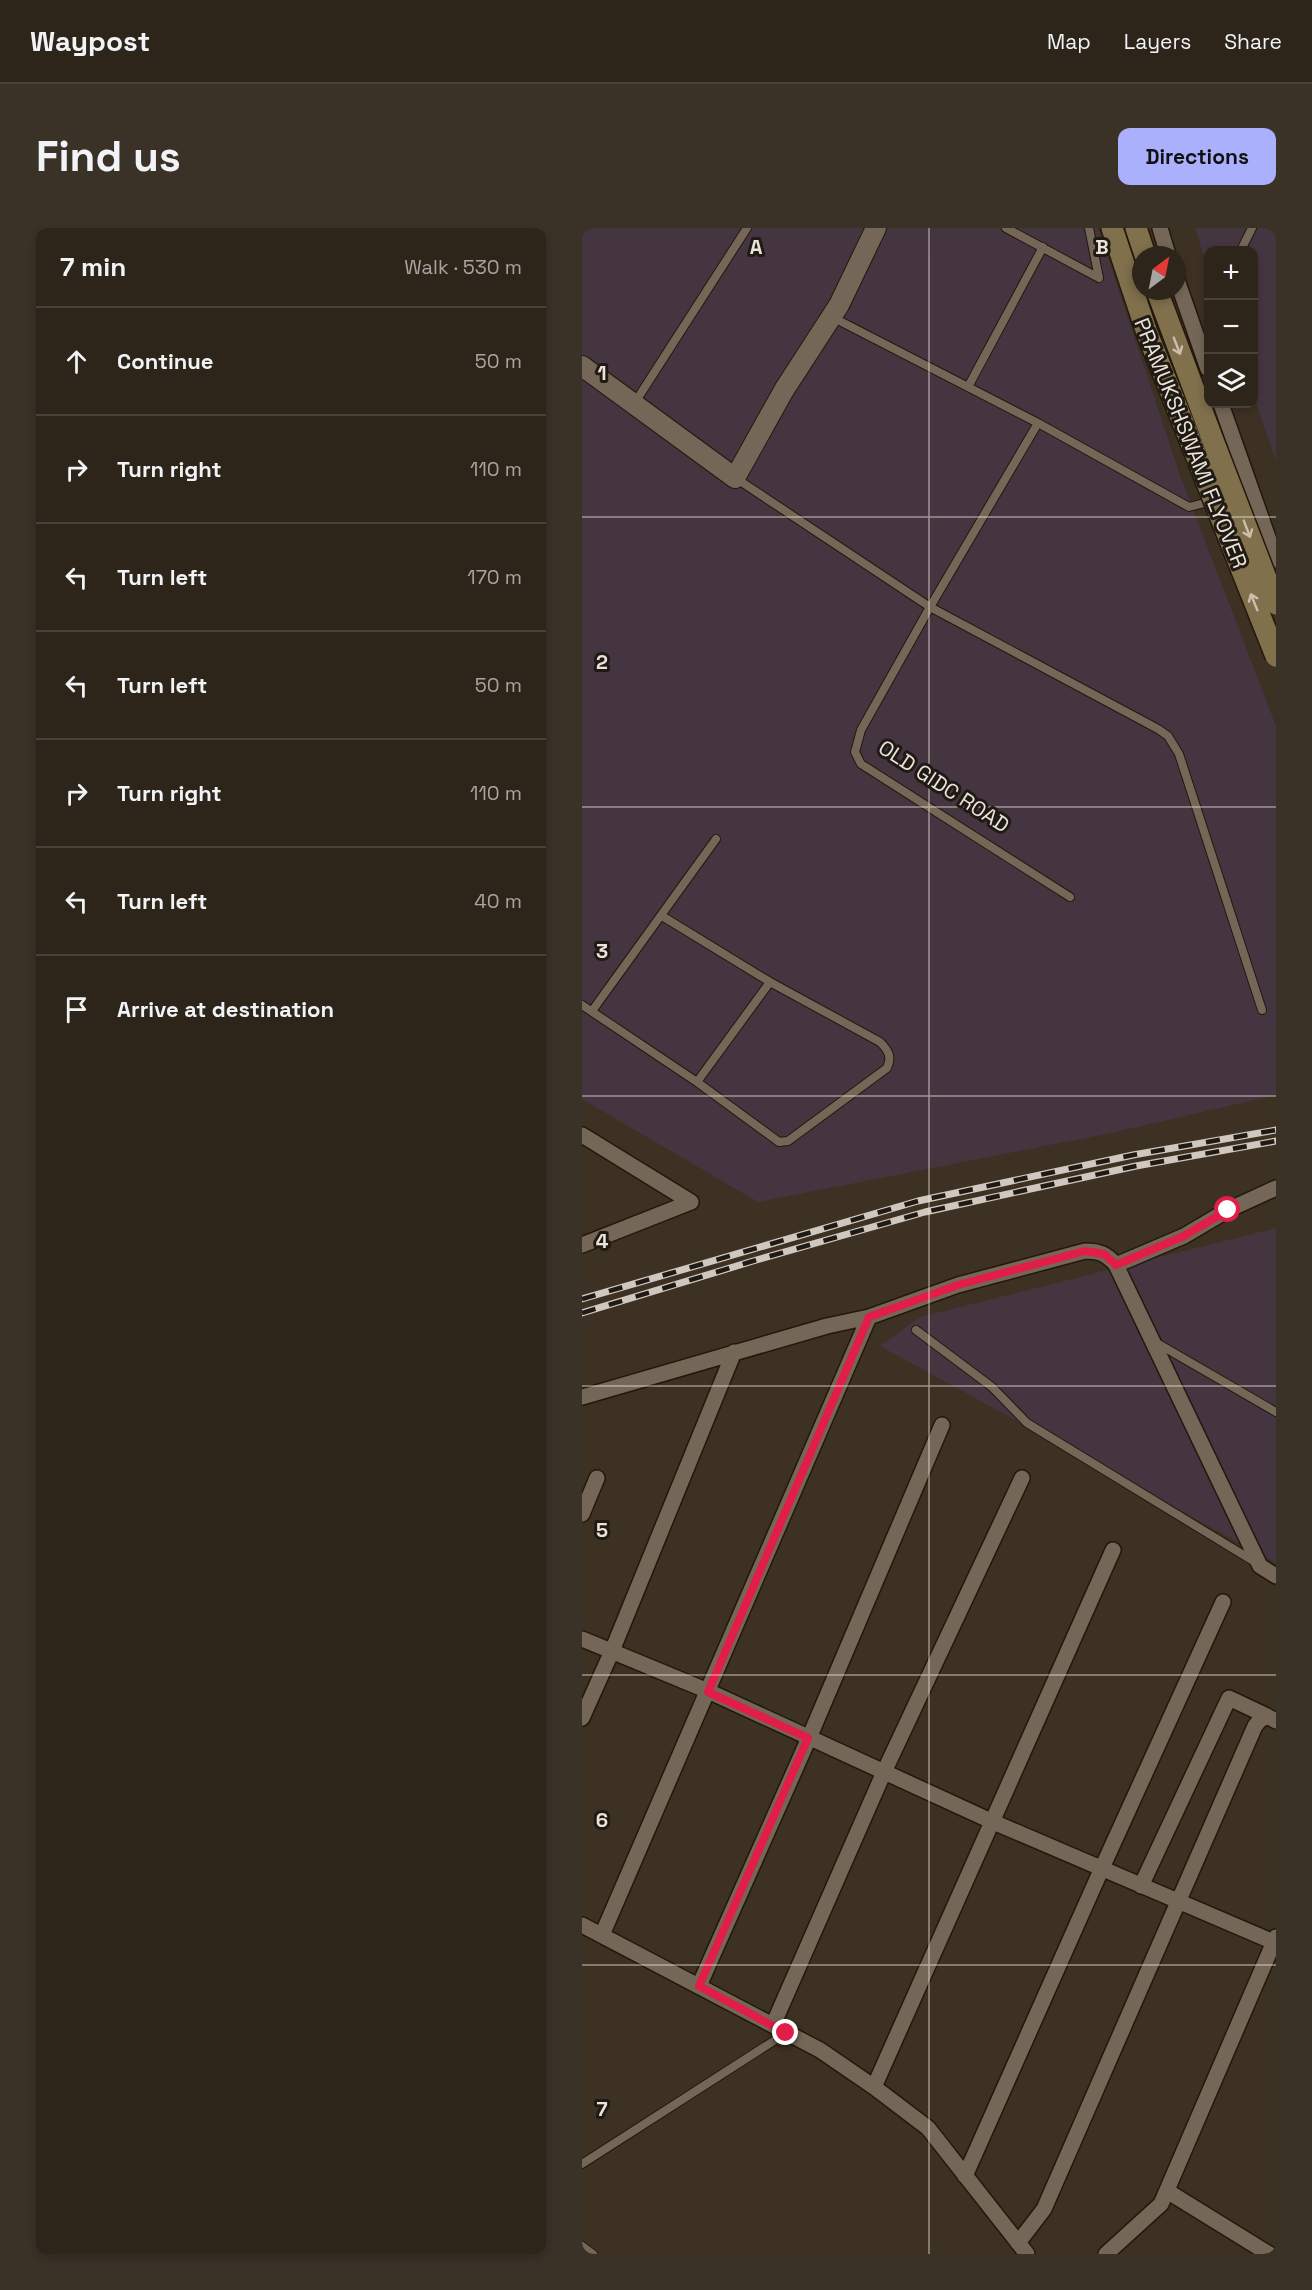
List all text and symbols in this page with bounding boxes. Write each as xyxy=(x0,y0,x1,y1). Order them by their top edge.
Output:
text: Waypost xyxy=(30,23,150,59)
text: Map xyxy=(1047,28,1091,55)
text: Layers xyxy=(1124,28,1191,55)
text: Share xyxy=(1224,28,1282,55)
button: Directions xyxy=(1118,128,1276,185)
text: Find us xyxy=(36,130,181,183)
text: A xyxy=(750,234,763,260)
text: B xyxy=(1095,234,1109,260)
north arrow xyxy=(1132,246,1186,300)
map controls xyxy=(1204,246,1258,408)
button: + xyxy=(1204,246,1258,300)
text: 7 min xyxy=(60,250,126,284)
text: Walk · 530 m xyxy=(404,254,522,280)
button: − xyxy=(1204,300,1258,354)
street label: PRAMUKSHSWAMI FLYOVER xyxy=(1128,314,1254,572)
one-way arrow xyxy=(1172,336,1183,355)
icon: ahead xyxy=(60,345,93,378)
text: Continue xyxy=(117,347,213,375)
text: 50 m xyxy=(475,348,522,374)
button: layers xyxy=(1204,354,1258,408)
text: 1 xyxy=(597,360,607,386)
icon: right xyxy=(60,453,93,486)
text: Turn right xyxy=(117,455,222,483)
text: 110 m xyxy=(470,456,522,482)
one-way arrow xyxy=(1243,519,1254,538)
icon: left xyxy=(60,561,93,594)
text: Turn left xyxy=(117,563,207,591)
text: 170 m xyxy=(467,564,522,590)
one-way arrow xyxy=(1248,593,1259,612)
text: 2 xyxy=(596,649,608,675)
icon: left xyxy=(60,669,93,702)
text: Turn left xyxy=(117,671,207,699)
text: 50 m xyxy=(475,672,522,698)
street label: OLD GIDC ROAD xyxy=(873,734,1015,838)
icon: right xyxy=(60,777,93,810)
text: Turn right xyxy=(117,779,222,807)
text: 110 m xyxy=(470,780,522,806)
icon: left xyxy=(60,885,93,918)
text: Turn left xyxy=(117,887,207,915)
text: 40 m xyxy=(474,888,522,914)
text: 3 xyxy=(596,938,608,964)
icon: arrive xyxy=(60,993,93,1026)
text: Arrive at destination xyxy=(117,995,334,1023)
route start xyxy=(1214,1196,1240,1222)
text: 4 xyxy=(596,1228,609,1254)
text: 5 xyxy=(596,1517,608,1543)
text: 6 xyxy=(596,1807,608,1833)
route end xyxy=(772,2019,798,2045)
text: 7 xyxy=(596,2096,608,2122)

